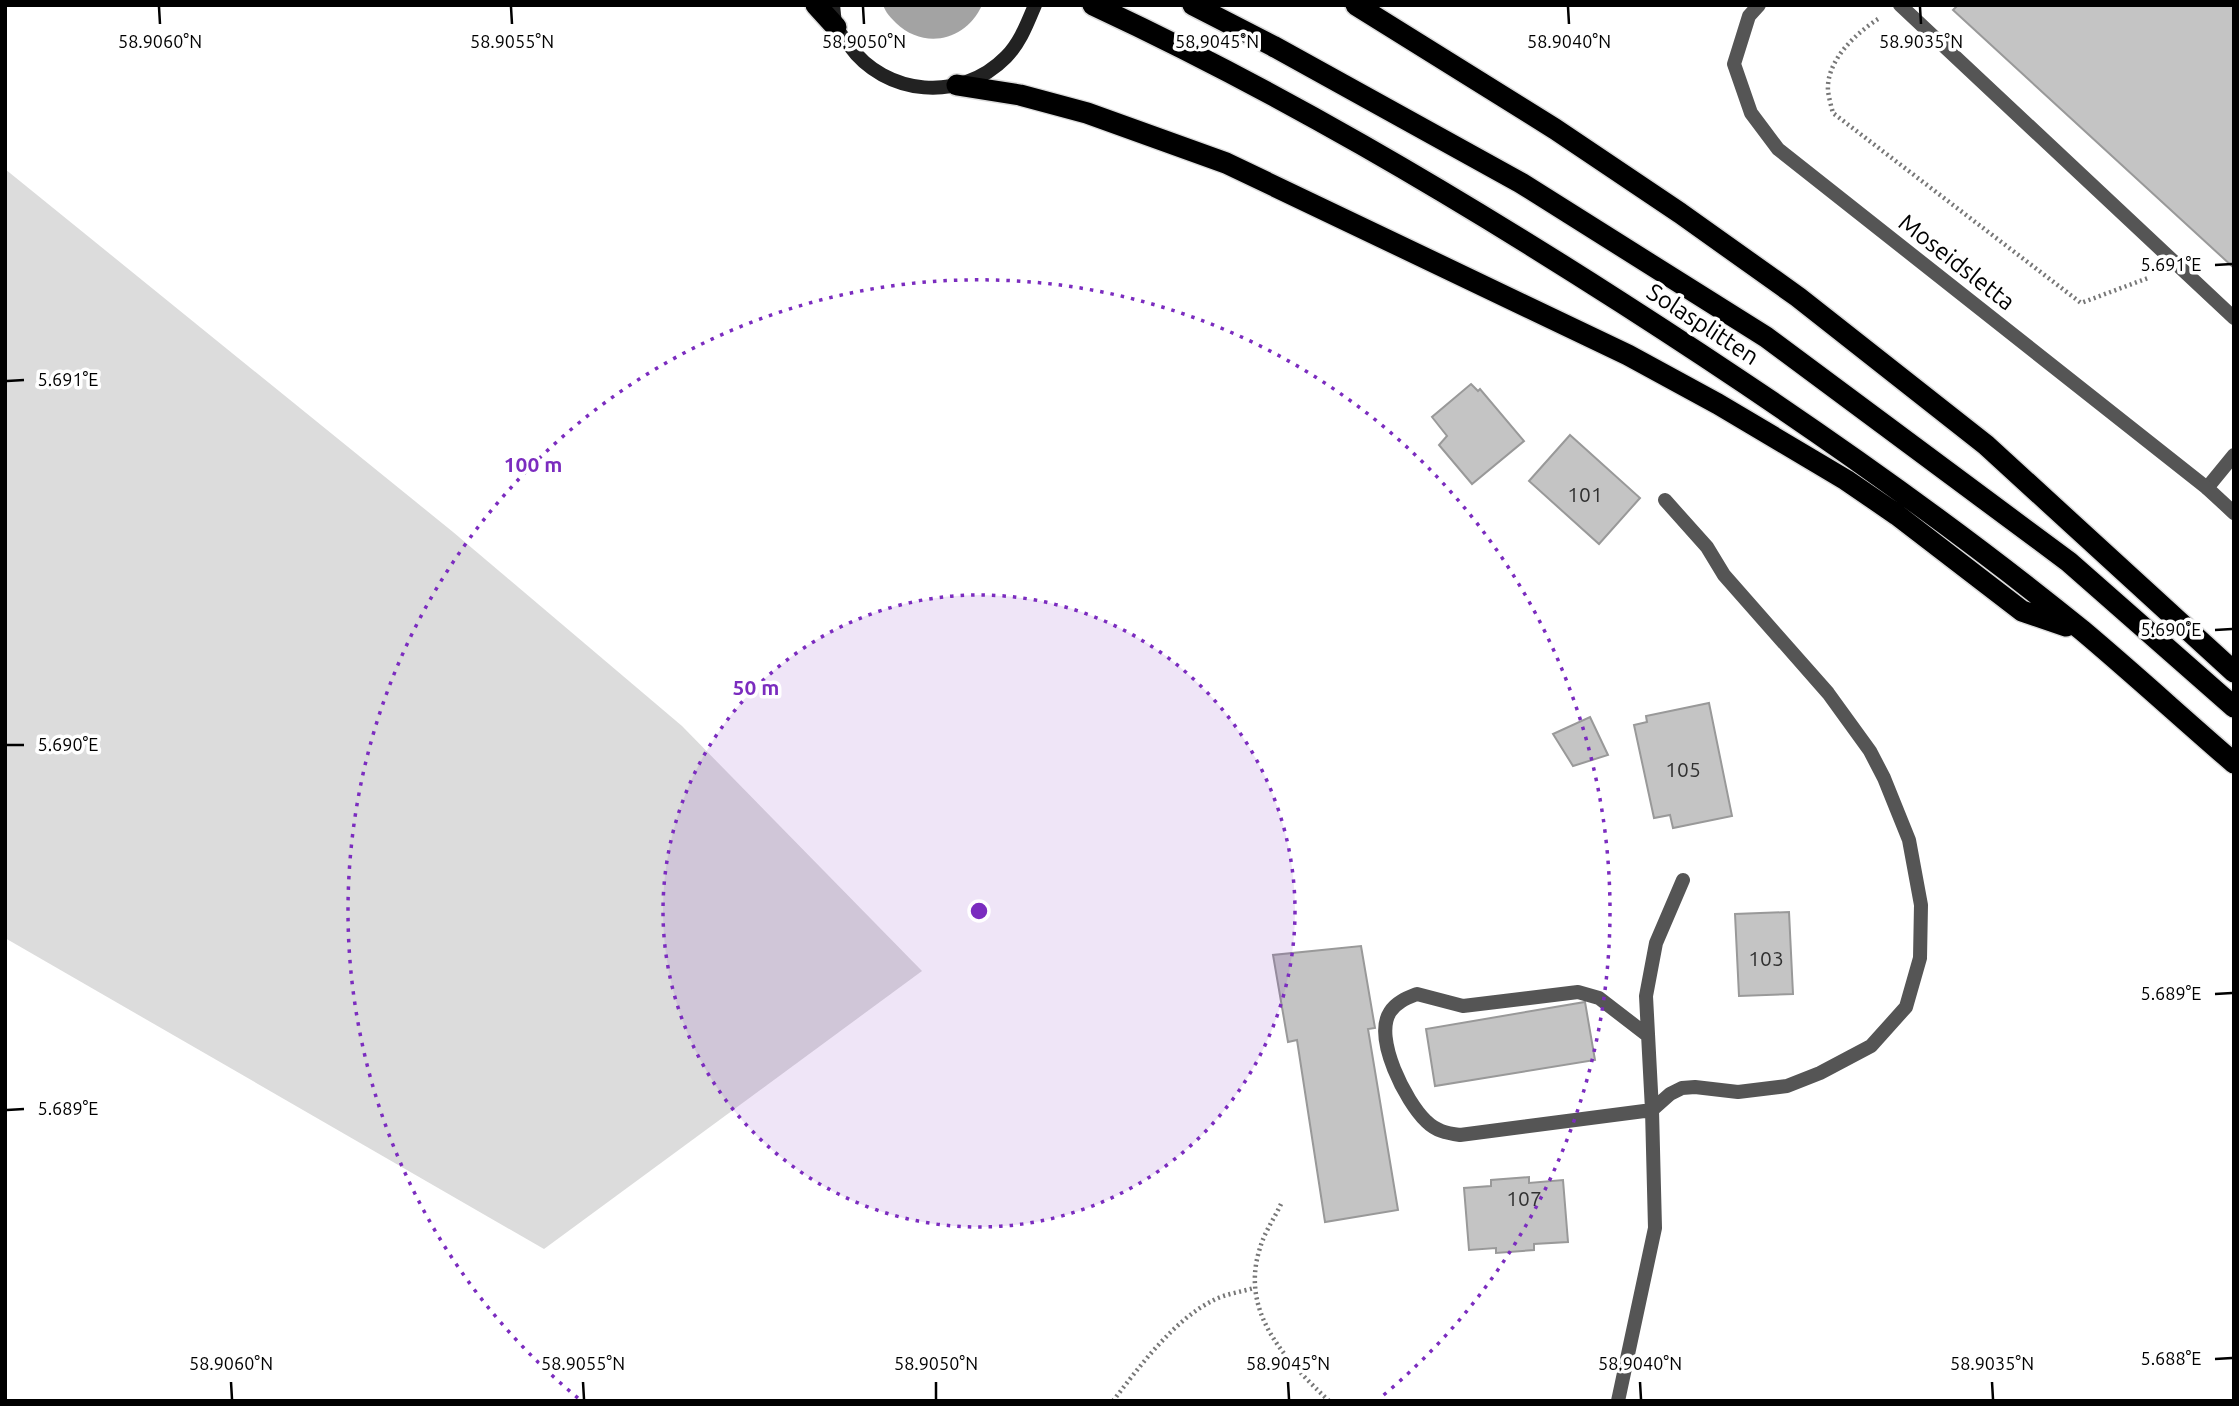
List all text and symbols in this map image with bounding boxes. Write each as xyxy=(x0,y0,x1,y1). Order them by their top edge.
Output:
text: 58.9060°N xyxy=(118,31,202,51)
text: 58.9055°N xyxy=(470,31,554,51)
text: 58.9050°N xyxy=(822,31,906,51)
text: 58.9045°N xyxy=(1175,31,1259,51)
text: 58.9040°N xyxy=(1527,31,1611,51)
text: 58.9035°N xyxy=(1879,31,1963,51)
street label: Moseidsletta xyxy=(1894,208,2020,316)
text: 5.691°E xyxy=(2141,254,2201,274)
street label: Solasplitten xyxy=(1642,278,1764,370)
text: 5.691°E xyxy=(38,369,98,389)
text: 100 m xyxy=(504,452,562,476)
house number: 101 xyxy=(1567,482,1603,506)
text: 5.690°E xyxy=(2141,619,2201,639)
text: 50 m xyxy=(733,675,779,699)
text: 5.690°E xyxy=(38,734,98,754)
house number: 105 xyxy=(1665,757,1701,781)
centre of rings xyxy=(967,899,991,923)
house number: 103 xyxy=(1748,946,1784,970)
text: 5.689°E xyxy=(2141,983,2201,1003)
text: 5.689°E xyxy=(38,1098,98,1118)
house number: 107 xyxy=(1506,1186,1542,1210)
text: 5.688°E xyxy=(2141,1348,2201,1368)
text: 58.9060°N xyxy=(189,1353,273,1373)
text: 58.9055°N xyxy=(541,1353,625,1373)
text: 58.9050°N xyxy=(894,1353,978,1373)
text: 58.9045°N xyxy=(1246,1353,1330,1373)
text: 58.9040°N xyxy=(1598,1353,1682,1373)
text: 58.9035°N xyxy=(1950,1353,2034,1373)

